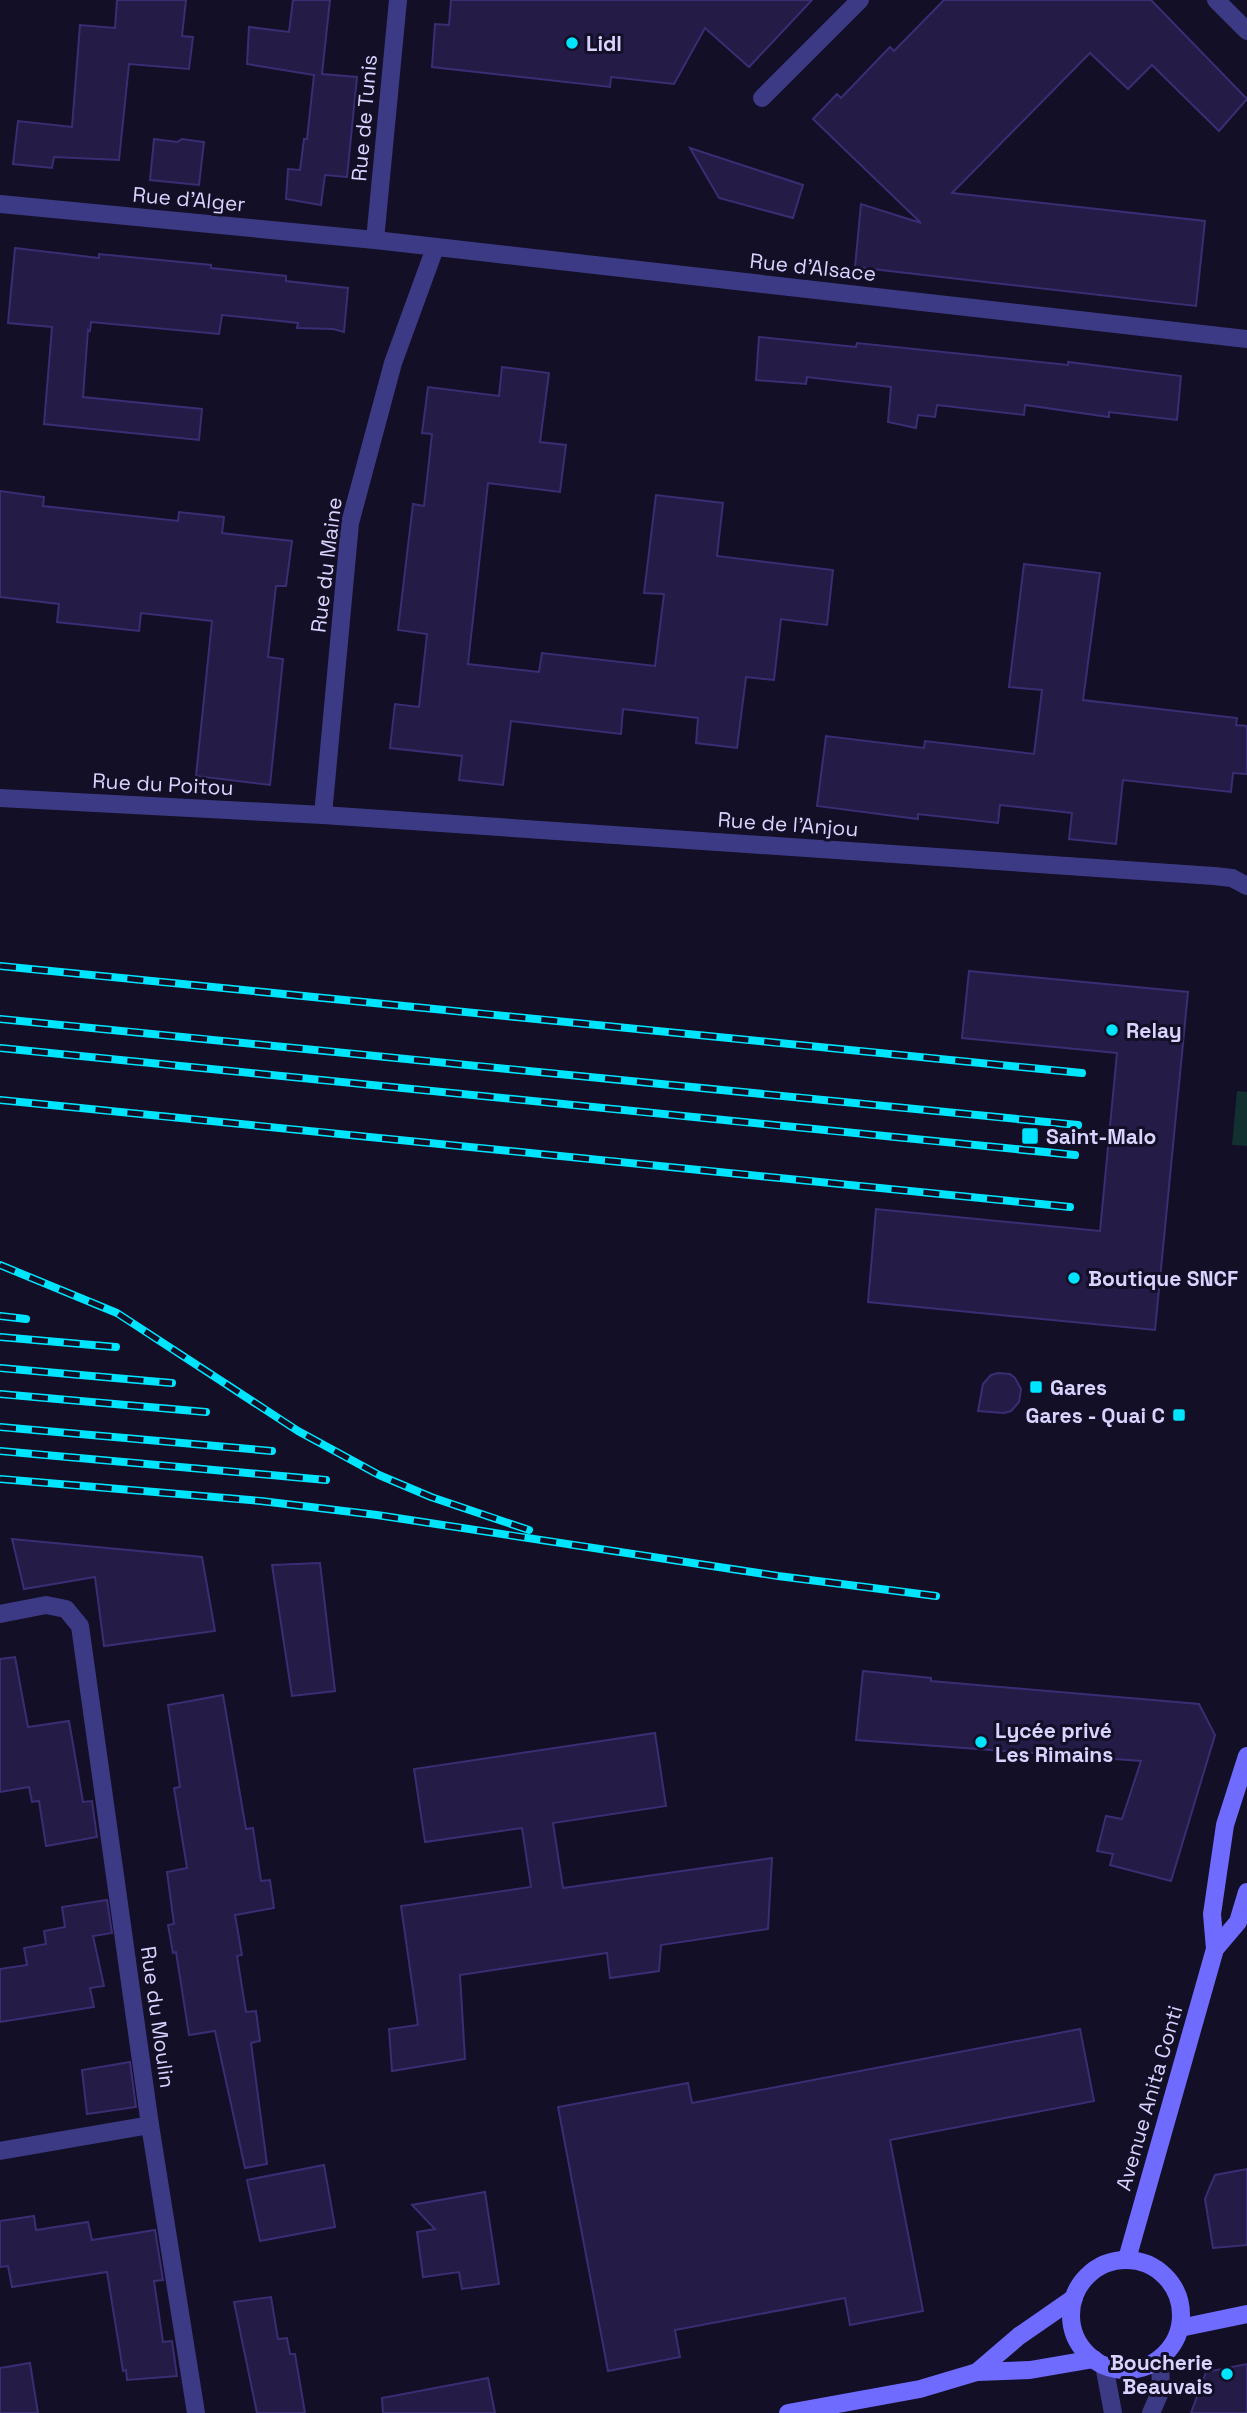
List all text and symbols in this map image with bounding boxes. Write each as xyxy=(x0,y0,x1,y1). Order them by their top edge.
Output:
place label: Lidl xyxy=(586,30,622,57)
marker: Lidl xyxy=(564,35,580,51)
street label: Rue de Tunis xyxy=(345,53,383,183)
street label: Rue d'Alger xyxy=(131,181,247,217)
street label: Rue d'Alsace xyxy=(748,247,878,287)
street label: Rue du Maine xyxy=(304,496,348,634)
street label: Rue du Poitou xyxy=(92,767,234,801)
street label: Rue de l'Anjou xyxy=(717,806,859,842)
place label: Relay xyxy=(1126,1017,1182,1044)
marker: Relay xyxy=(1104,1022,1120,1038)
place label: Saint-Malo xyxy=(1046,1123,1156,1150)
marker: Saint-Malo xyxy=(1020,1126,1040,1146)
place label: Boutique SNCF xyxy=(1088,1265,1238,1292)
marker: Boutique SNCF xyxy=(1066,1270,1082,1286)
place label: Gares xyxy=(1050,1374,1107,1401)
marker: Gares xyxy=(1028,1379,1044,1395)
place label: Gares - Quai C xyxy=(1026,1402,1165,1429)
marker: Gares - Quai C xyxy=(1171,1407,1187,1423)
place label: Lycée privé Les Rimains xyxy=(995,1717,1113,1768)
marker: Lycée privé Les Rimains xyxy=(973,1734,989,1750)
street label: Rue du Moulin xyxy=(135,1944,181,2090)
street label: Avenue Anita Conti xyxy=(1110,2002,1188,2194)
place label: Boucherie Beauvais xyxy=(1110,2349,1213,2400)
marker: Boucherie Beauvais xyxy=(1219,2366,1235,2382)

